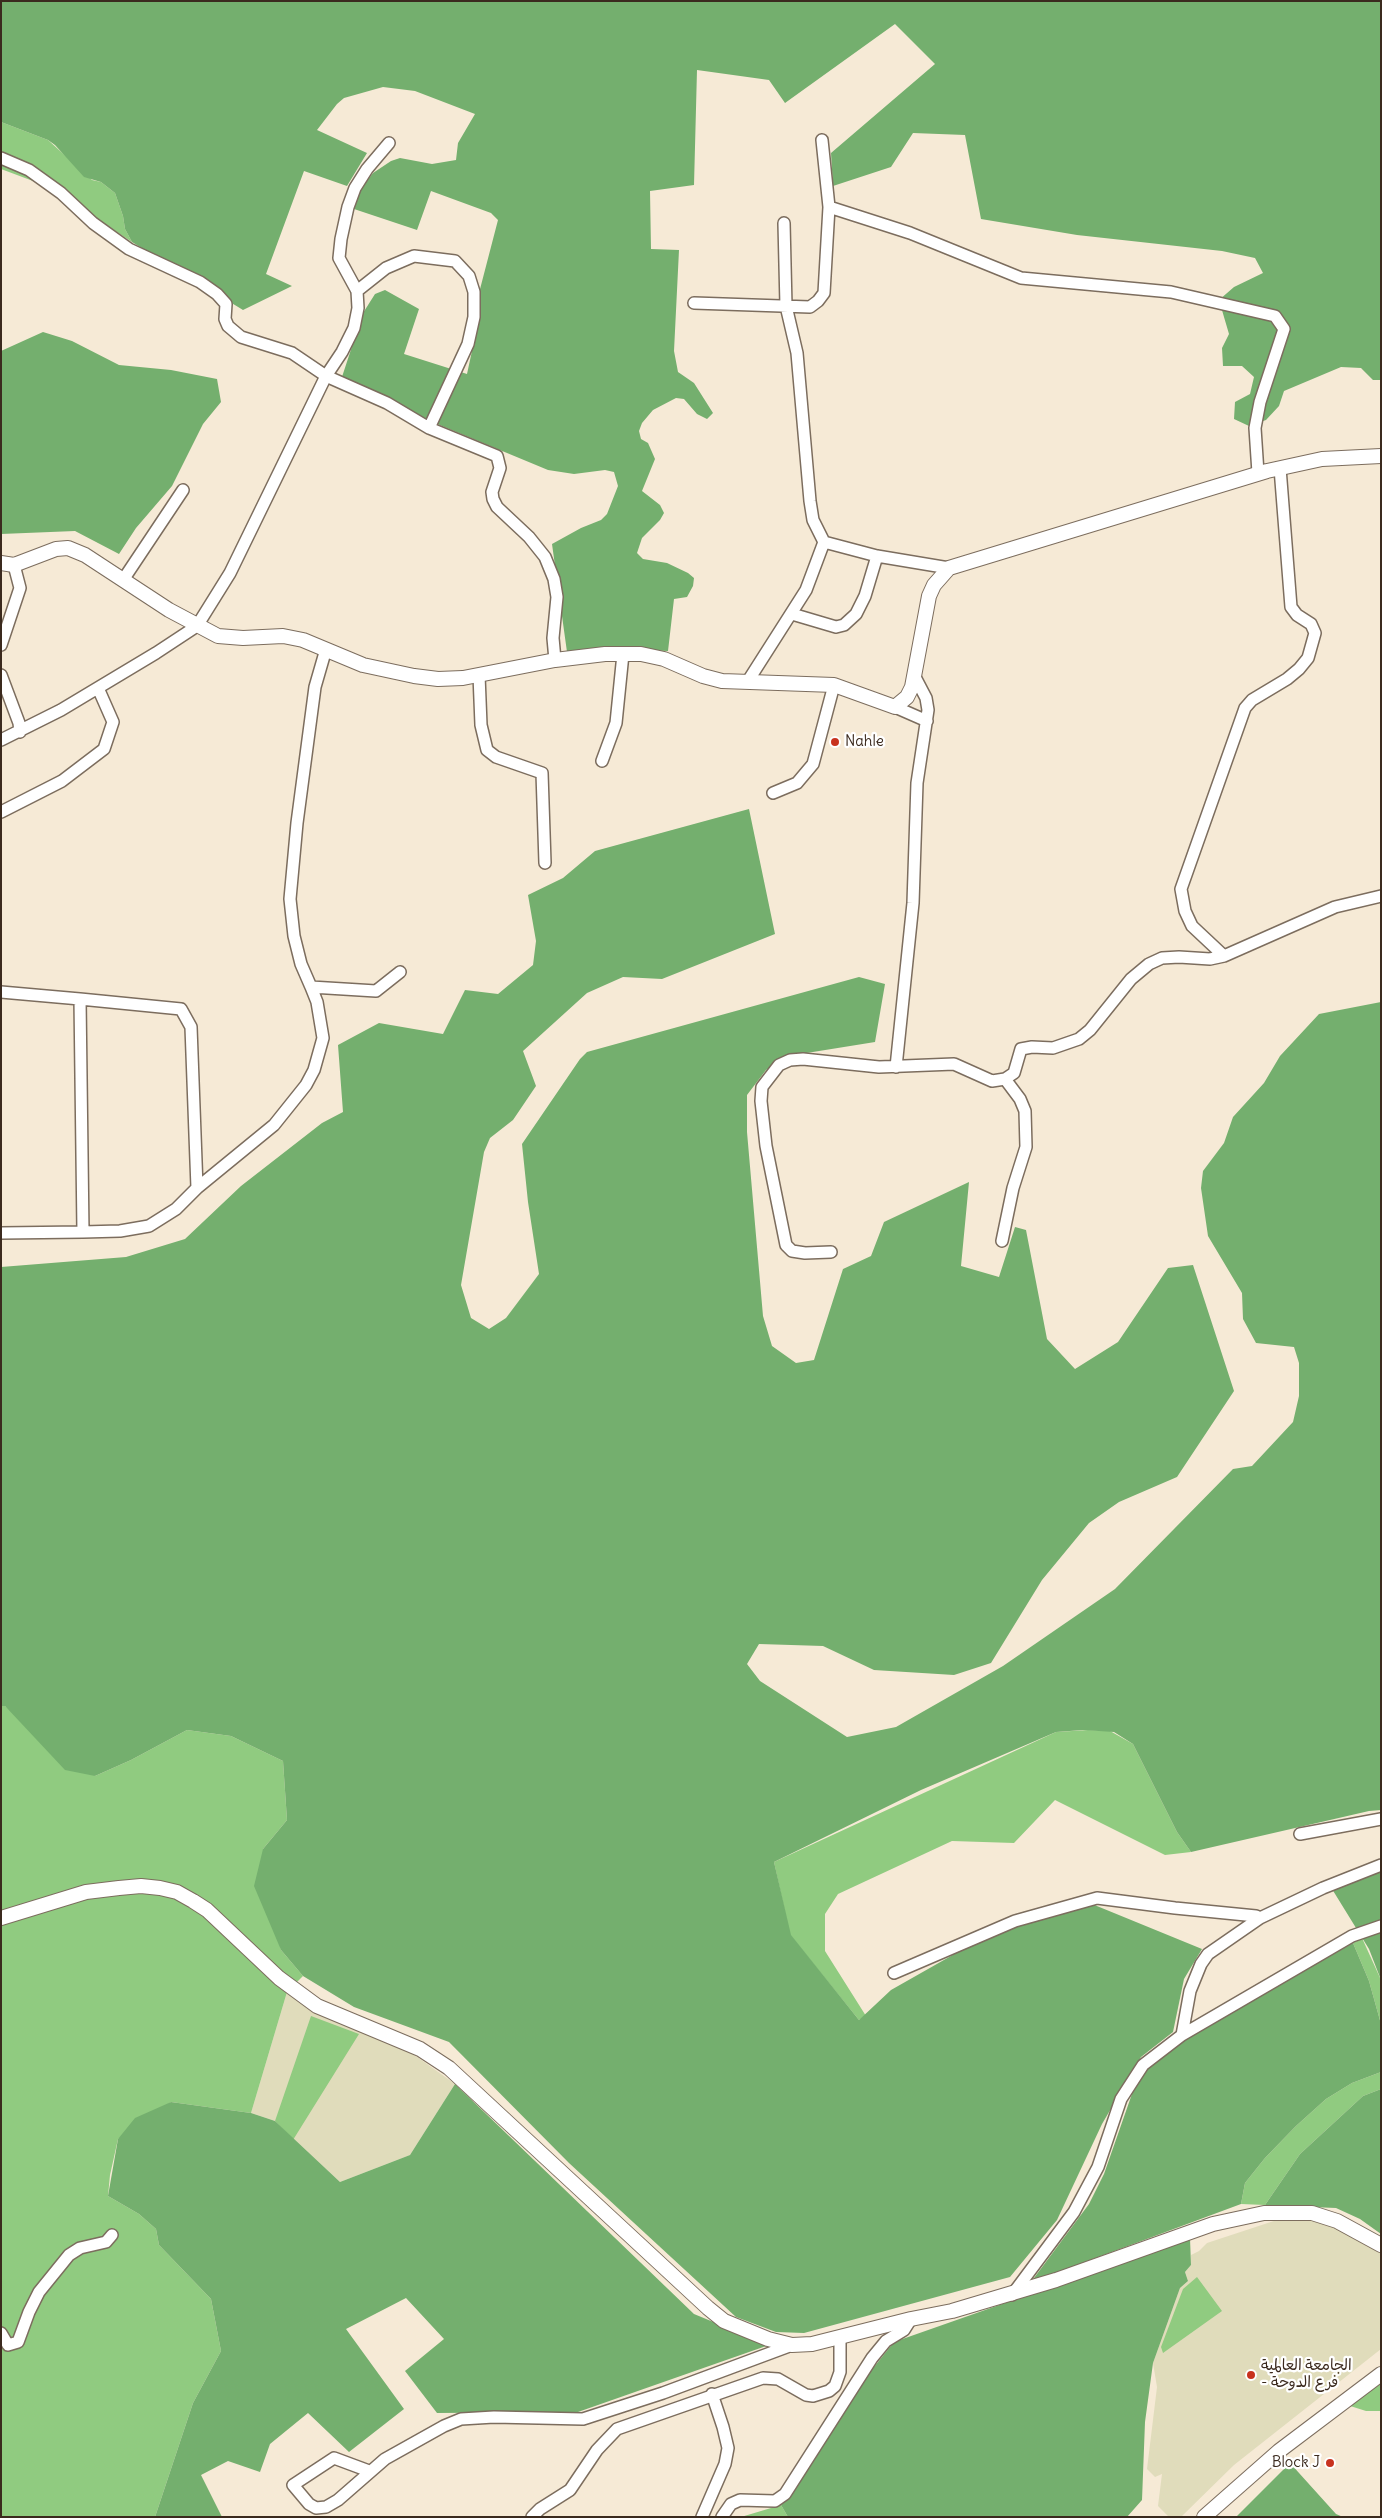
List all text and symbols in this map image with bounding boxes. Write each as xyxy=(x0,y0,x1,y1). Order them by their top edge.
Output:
place label: Nahle xyxy=(845,733,884,751)
marker: Nahle xyxy=(829,736,841,748)
place label: الجامعة العالمية - فرع الدوحة xyxy=(1261,2357,1352,2392)
marker: الجامعة العالمية - فرع الدوحة xyxy=(1245,2369,1257,2381)
place label: Block J xyxy=(1272,2454,1320,2472)
marker: Block J xyxy=(1324,2457,1336,2469)

